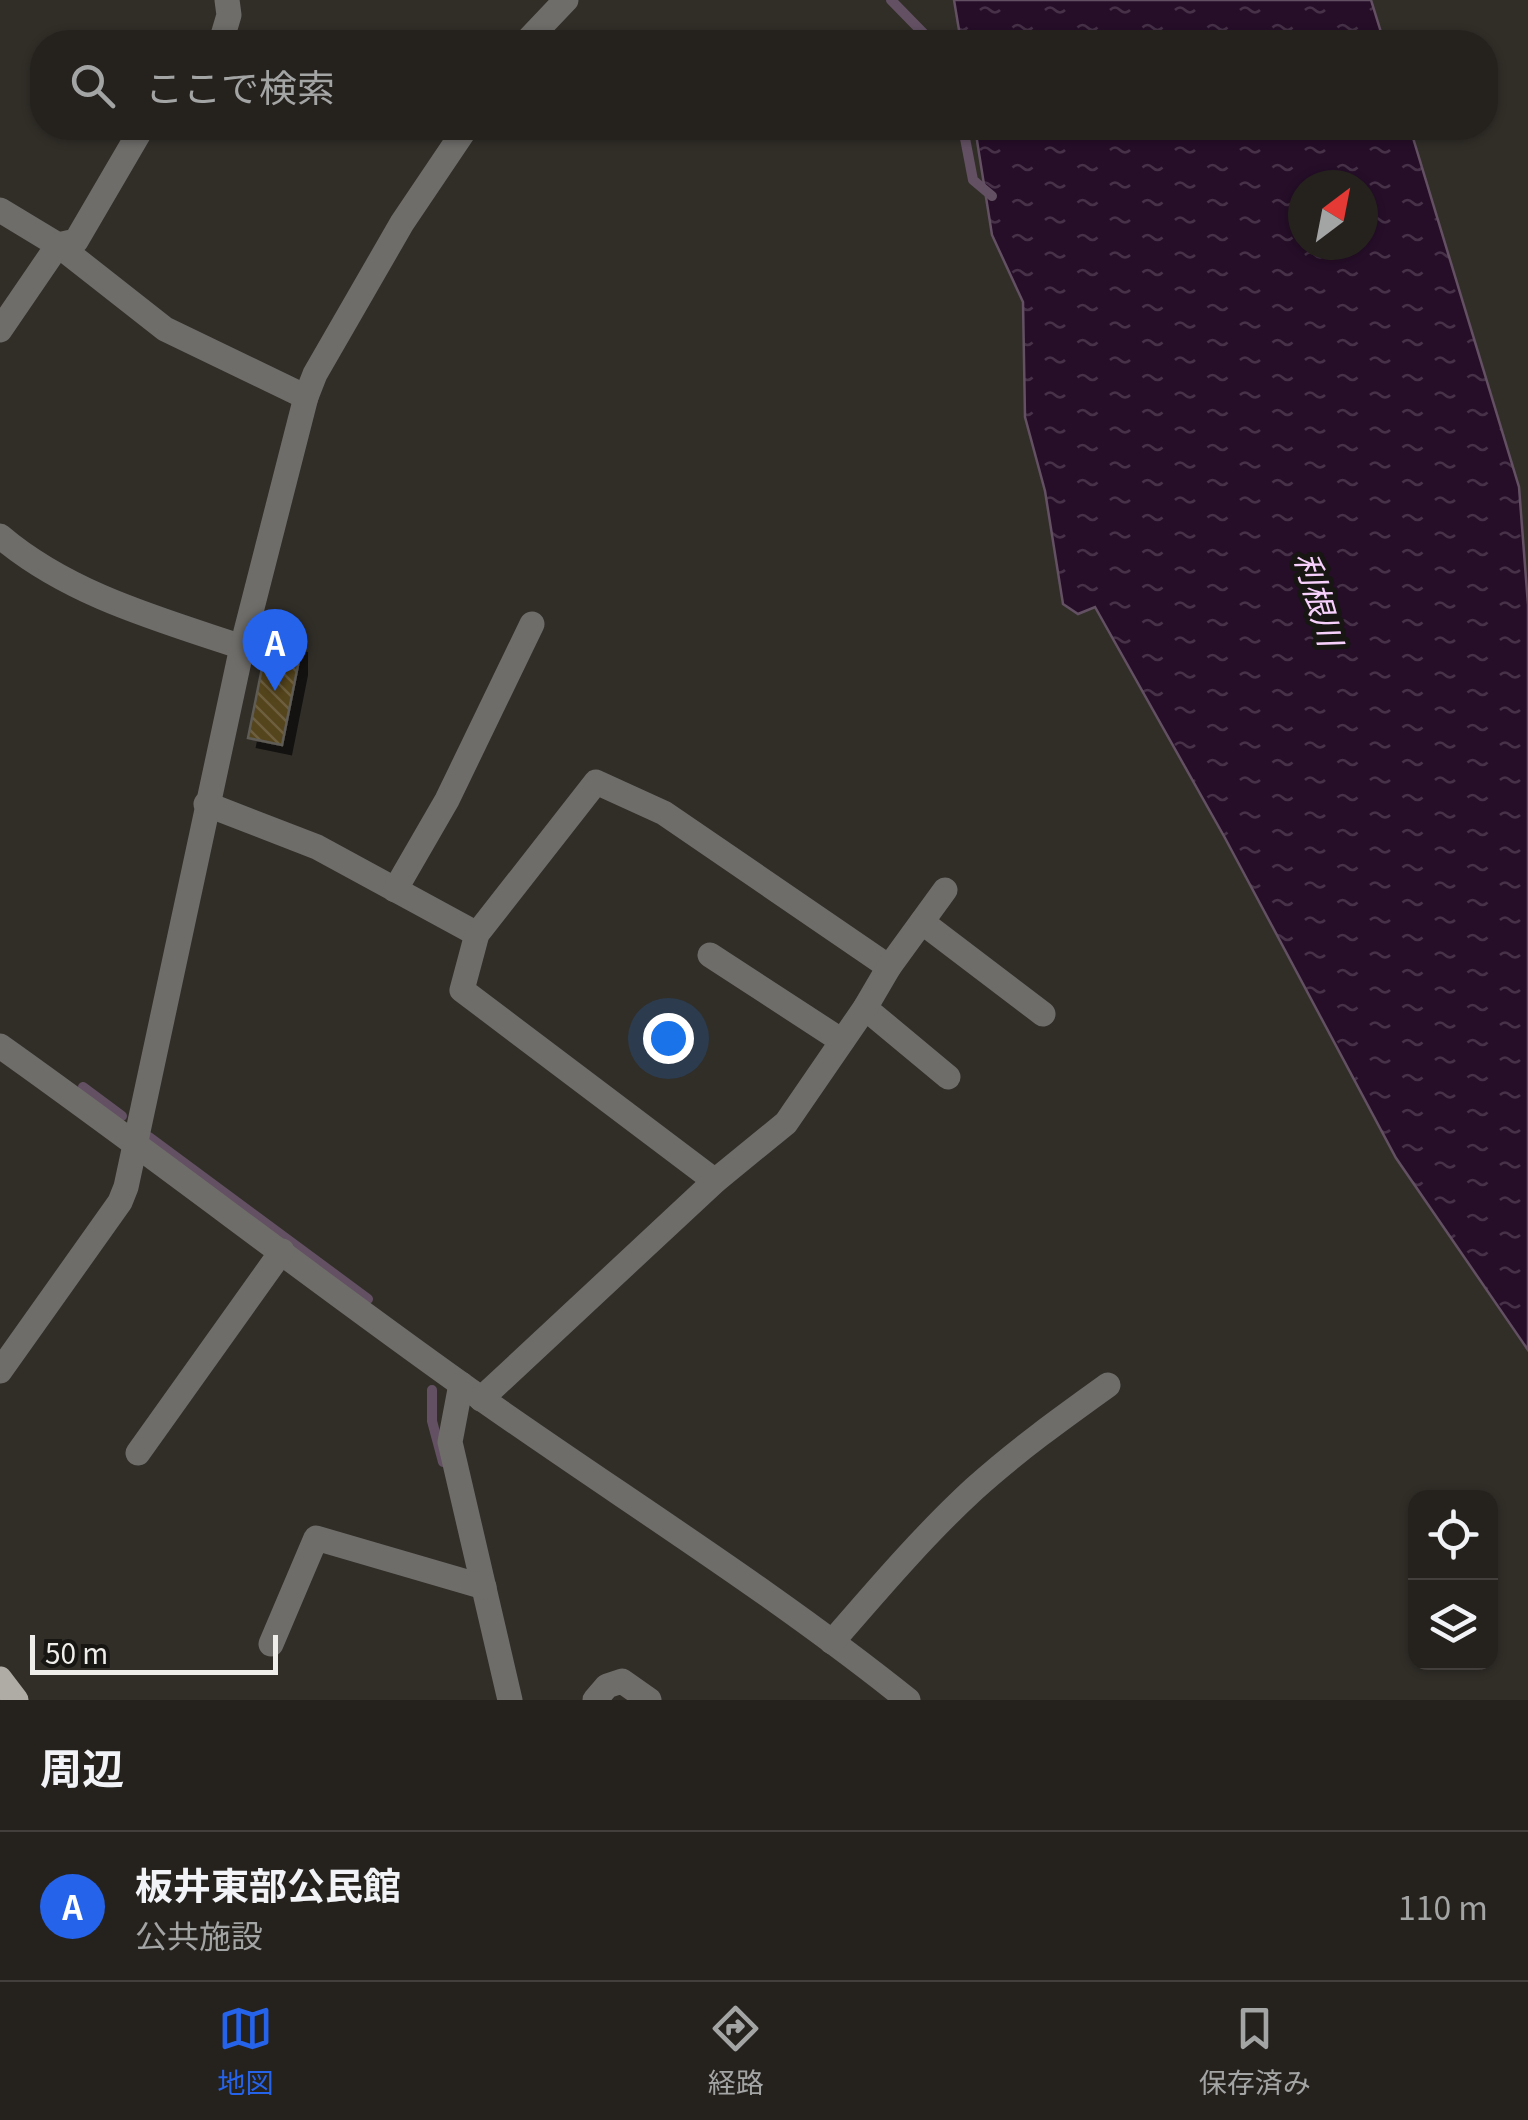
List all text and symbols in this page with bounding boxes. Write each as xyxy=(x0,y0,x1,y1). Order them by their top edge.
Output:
search box xyxy=(30,30,1498,140)
icon: search xyxy=(65,58,120,113)
text: ここで検索 xyxy=(145,58,335,113)
north arrow xyxy=(1288,170,1378,260)
water label: 利根川 xyxy=(1286,546,1357,654)
pin: A xyxy=(242,608,308,691)
your location xyxy=(643,1013,694,1064)
map controls xyxy=(1408,1490,1498,1670)
button: locate xyxy=(1408,1490,1498,1580)
button: layers xyxy=(1408,1580,1498,1670)
scale bar xyxy=(30,1630,278,1674)
text: 50 m xyxy=(45,1632,108,1672)
text: 周辺 xyxy=(40,1735,124,1796)
text: 板井東部公民館 xyxy=(135,1856,401,1911)
text: A xyxy=(62,1883,83,1929)
text: 110 m xyxy=(1398,1883,1488,1929)
text: 公共施設 xyxy=(135,1911,263,1957)
tab: 地図 xyxy=(217,2001,273,2101)
tab: 経路 xyxy=(708,2001,764,2101)
tab: 保存済み xyxy=(1199,2001,1311,2101)

